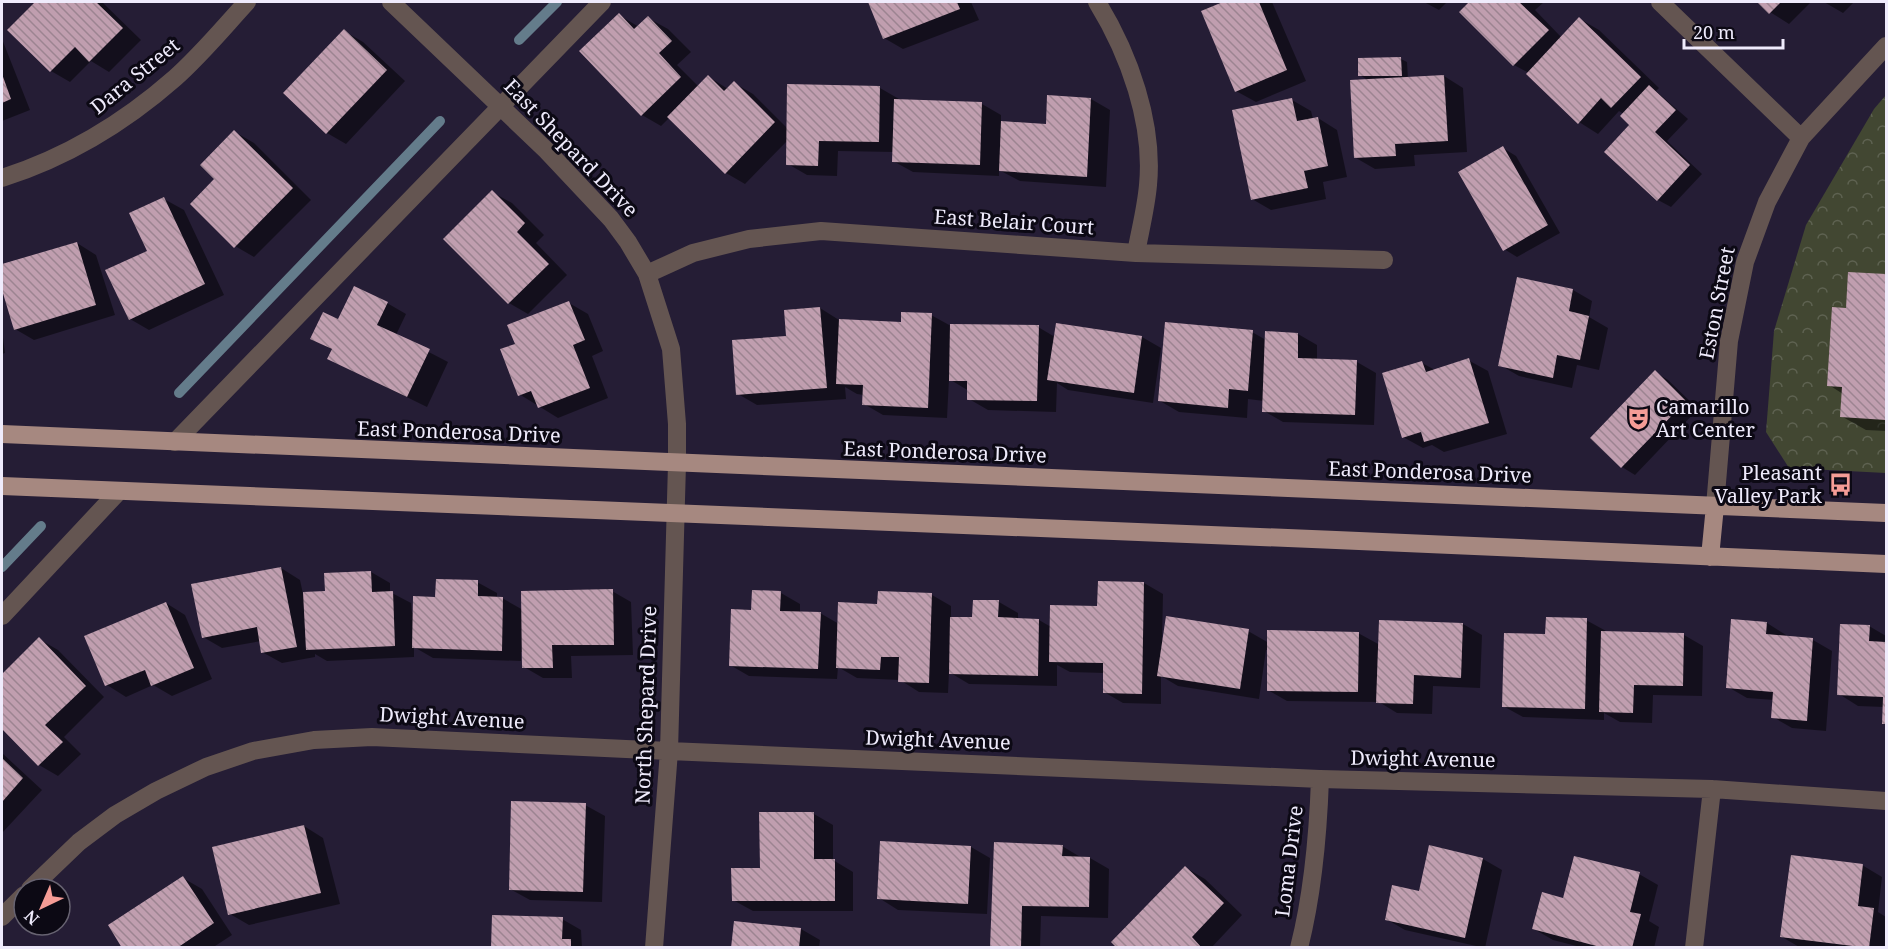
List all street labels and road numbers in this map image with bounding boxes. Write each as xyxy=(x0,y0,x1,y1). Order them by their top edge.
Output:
street label: Dara Street xyxy=(85,31,185,120)
street label: East Shepard Drive xyxy=(498,73,644,223)
street label: East Belair Court xyxy=(933,202,1095,241)
street label: Eston Street xyxy=(1692,244,1741,361)
street label: East Ponderosa Drive xyxy=(357,414,561,449)
street label: East Ponderosa Drive xyxy=(843,434,1047,469)
street label: East Ponderosa Drive xyxy=(1328,454,1532,489)
street label: North Shepard Drive xyxy=(629,605,662,805)
street label: Dwight Avenue xyxy=(379,700,525,735)
street label: Dwight Avenue xyxy=(865,723,1011,756)
street label: Dwight Avenue xyxy=(1350,744,1496,773)
street label: Loma Drive xyxy=(1268,804,1309,918)

